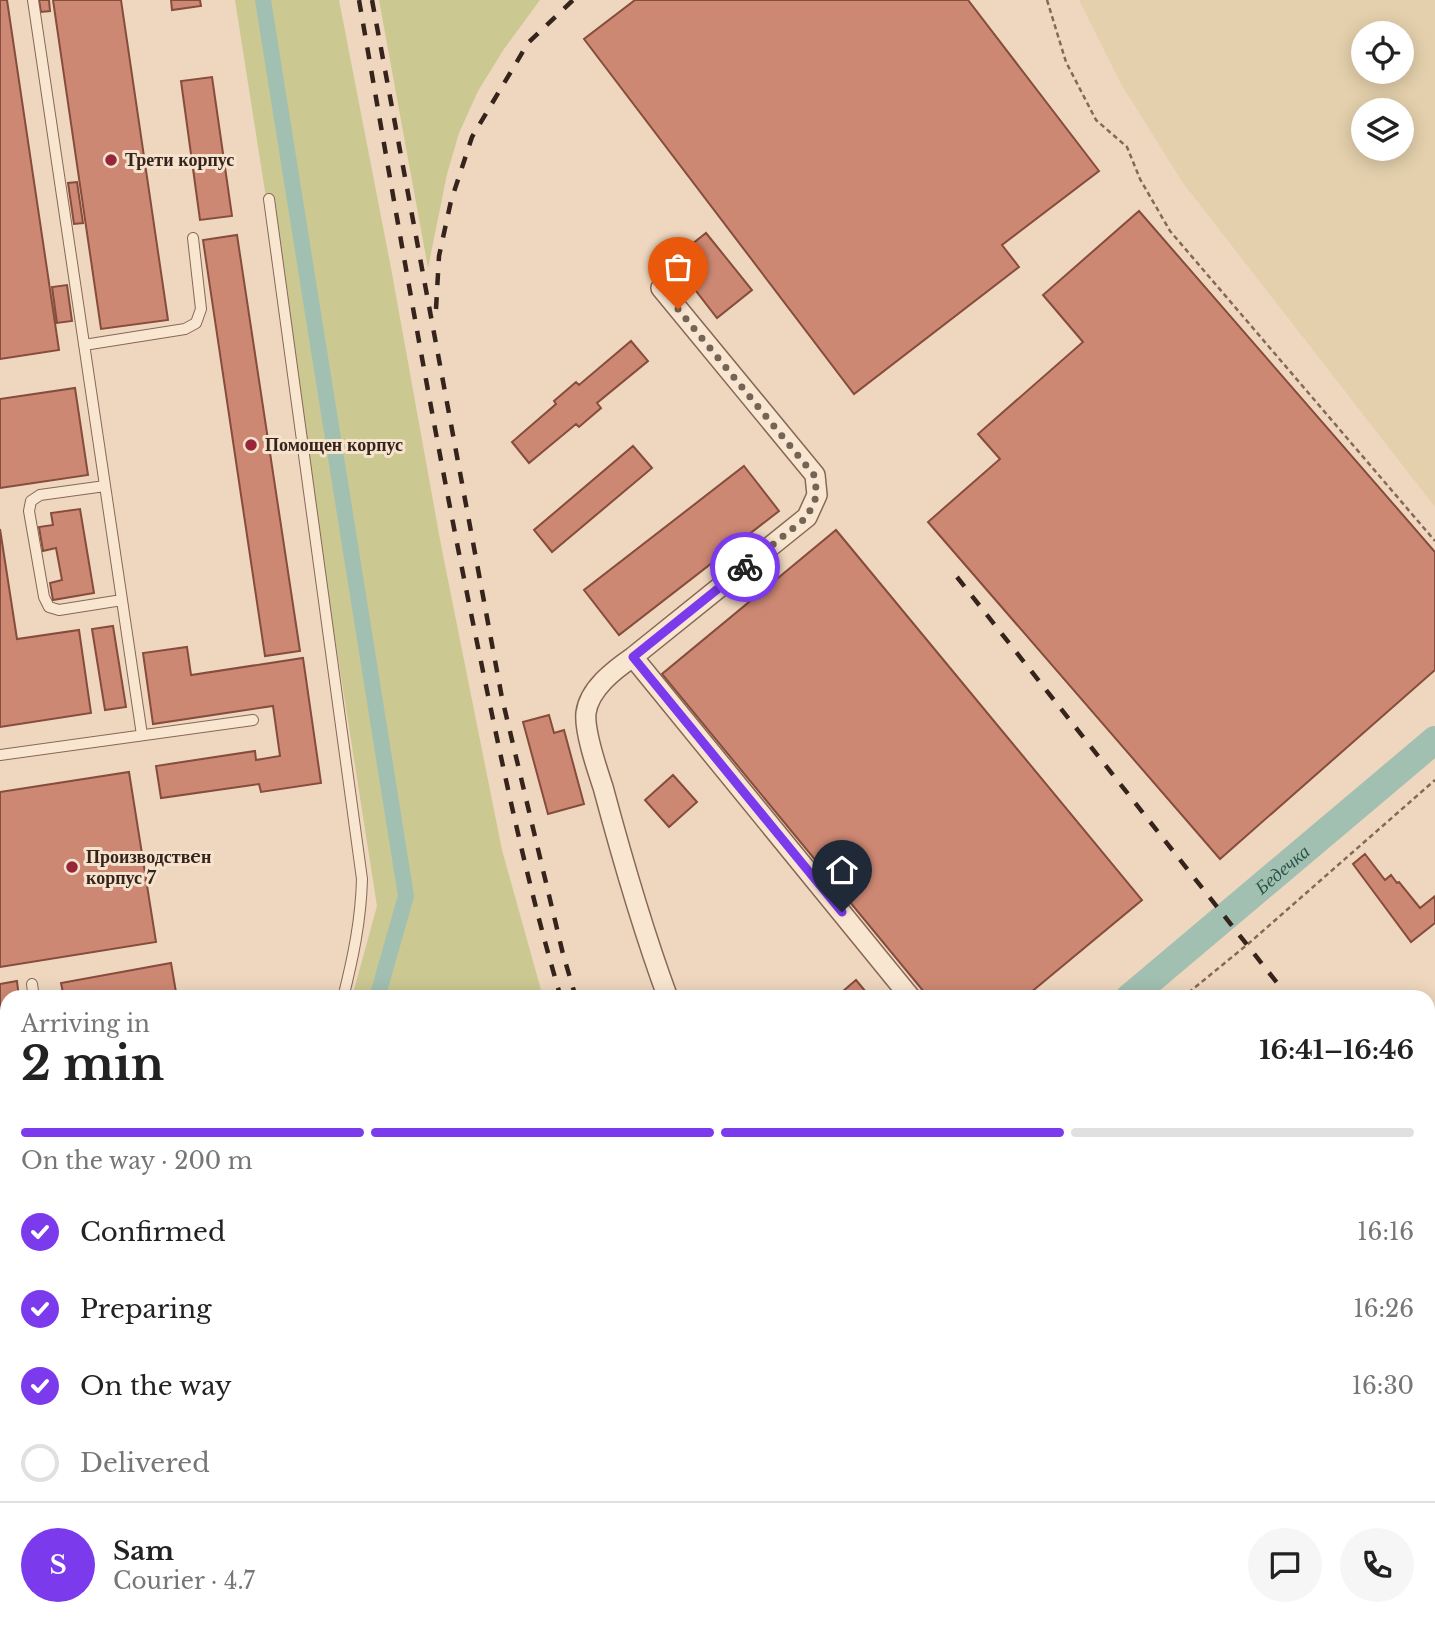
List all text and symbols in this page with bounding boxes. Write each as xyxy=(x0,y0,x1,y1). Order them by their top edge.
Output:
map controls xyxy=(1351,21,1414,161)
button: locate xyxy=(1351,21,1414,84)
button: layers xyxy=(1351,98,1414,161)
place label: Трети корпус xyxy=(125,149,234,171)
marker: Трети корпус xyxy=(103,152,119,168)
pin xyxy=(648,237,708,309)
icon: bag xyxy=(659,248,697,286)
place label: Помощен корпус xyxy=(265,434,403,456)
marker: Помощен корпус xyxy=(243,437,259,453)
courier xyxy=(710,532,780,602)
icon: bike xyxy=(726,548,764,586)
pin xyxy=(812,840,872,912)
water label: Бедечка xyxy=(1250,840,1314,900)
place label: Производствeн корпус 7 xyxy=(86,846,211,889)
icon: home xyxy=(823,851,861,889)
marker: Производствeн корпус 7 xyxy=(64,859,80,875)
text: Arriving in xyxy=(21,1010,150,1038)
text: 16:41–16:46 xyxy=(1259,1034,1414,1066)
text: 2 min xyxy=(21,1035,164,1092)
text: On the way · 200 m xyxy=(21,1147,253,1175)
icon: check xyxy=(21,1213,59,1251)
text: Confirmed xyxy=(80,1216,225,1248)
text: 16:16 xyxy=(1357,1218,1414,1246)
icon: check xyxy=(21,1290,59,1328)
text: Preparing xyxy=(80,1293,212,1325)
text: 16:26 xyxy=(1353,1295,1414,1323)
icon: check xyxy=(21,1367,59,1405)
text: On the way xyxy=(80,1370,232,1402)
text: 16:30 xyxy=(1352,1372,1414,1400)
text: Delivered xyxy=(80,1447,210,1479)
button: chat xyxy=(1248,1528,1322,1602)
button: phone xyxy=(1340,1528,1414,1602)
text: Sam xyxy=(113,1535,174,1567)
text: S xyxy=(49,1549,67,1581)
text: Courier · 4.7 xyxy=(113,1567,255,1595)

